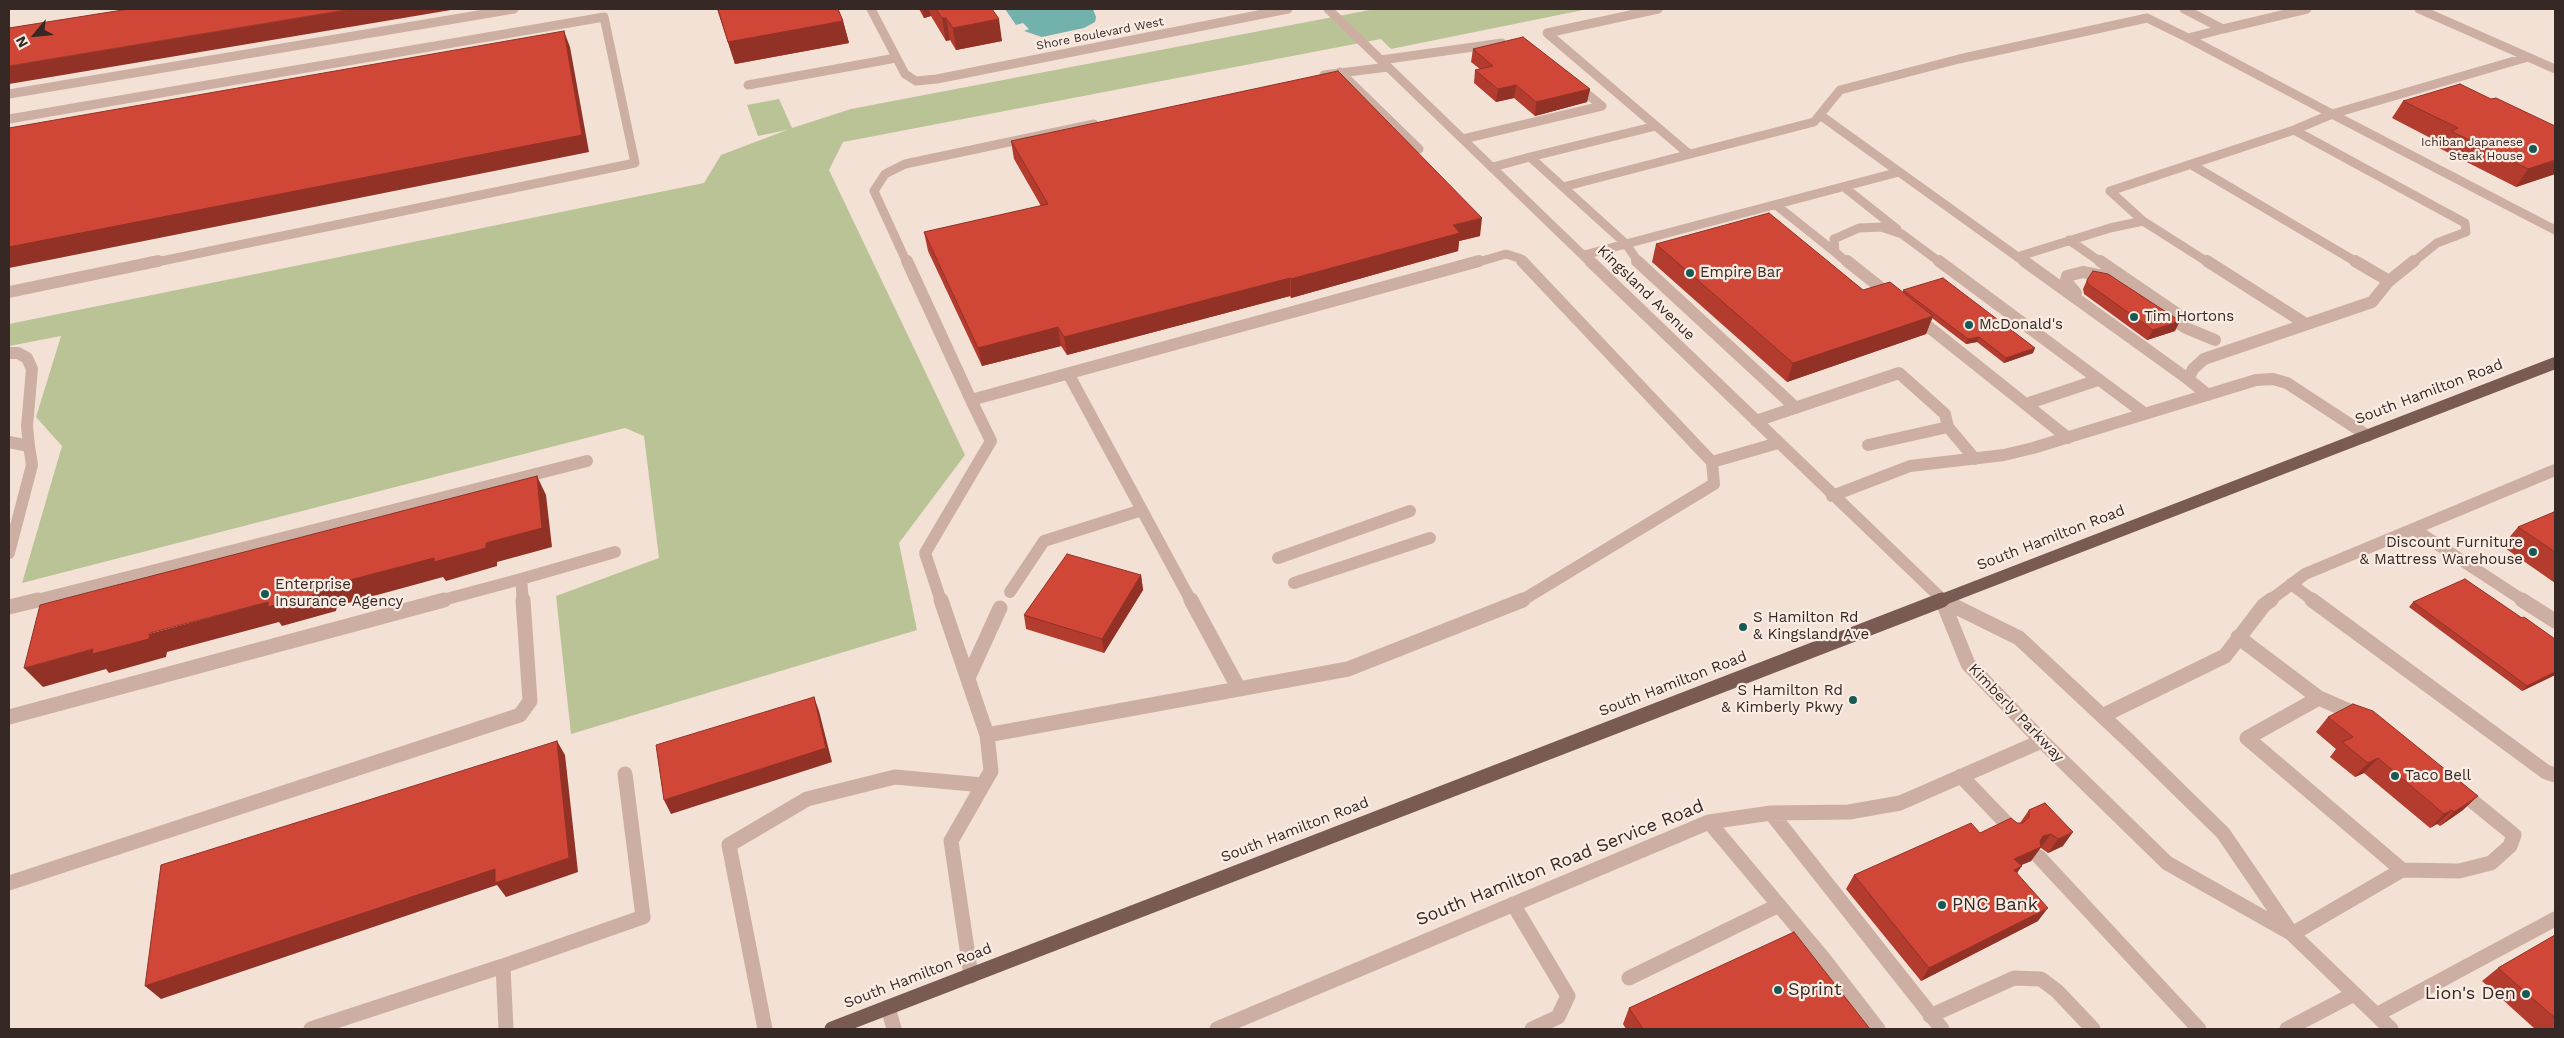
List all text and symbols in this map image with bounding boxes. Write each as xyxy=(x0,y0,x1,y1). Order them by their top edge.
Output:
north arrow xyxy=(10,10,60,60)
street label: Shore Boulevard West xyxy=(1035,15,1165,53)
text: N xyxy=(12,34,31,50)
place label: Ichiban Japanese Steak House xyxy=(2421,135,2523,163)
marker: Ichiban Japanese Steak House xyxy=(2527,143,2539,155)
street label: Kingsland Avenue xyxy=(1593,242,1699,344)
place label: Empire Bar xyxy=(1700,264,1781,282)
marker: Empire Bar xyxy=(1684,267,1696,279)
place label: Tim Hortons xyxy=(2144,308,2234,326)
marker: Tim Hortons xyxy=(2128,311,2140,323)
place label: McDonald's xyxy=(1979,316,2063,334)
marker: McDonald's xyxy=(1963,319,1975,331)
street label: South Hamilton Road xyxy=(2353,355,2505,429)
street label: South Hamilton Road xyxy=(1975,501,2127,575)
place label: Discount Furniture & Mattress Warehouse xyxy=(2360,534,2523,569)
marker: Discount Furniture & Mattress Warehouse xyxy=(2527,546,2539,558)
place label: Enterprise Insurance Agency xyxy=(275,576,403,611)
marker: Enterprise Insurance Agency xyxy=(259,588,271,600)
place label: S Hamilton Rd & Kingsland Ave xyxy=(1753,609,1869,644)
marker: S Hamilton Rd & Kingsland Ave xyxy=(1737,621,1749,633)
street label: South Hamilton Road xyxy=(1597,647,1749,721)
street label: Kimberly Parkway xyxy=(1964,660,2068,766)
place label: S Hamilton Rd & Kimberly Pkwy xyxy=(1721,682,1843,717)
marker: S Hamilton Rd & Kimberly Pkwy xyxy=(1847,694,1859,706)
place label: Taco Bell xyxy=(2405,767,2471,785)
marker: Taco Bell xyxy=(2389,770,2401,782)
street label: South Hamilton Road xyxy=(1219,793,1371,867)
street label: South Hamilton Road Service Road xyxy=(1413,795,1707,931)
place label: PNC Bank xyxy=(1952,894,2038,916)
marker: PNC Bank xyxy=(1936,899,1948,911)
street label: South Hamilton Road xyxy=(842,939,994,1013)
place label: Sprint xyxy=(1788,979,1841,1001)
place label: Lion's Den xyxy=(2425,983,2516,1005)
marker: Sprint xyxy=(1772,984,1784,996)
marker: Lion's Den xyxy=(2520,988,2532,1000)

